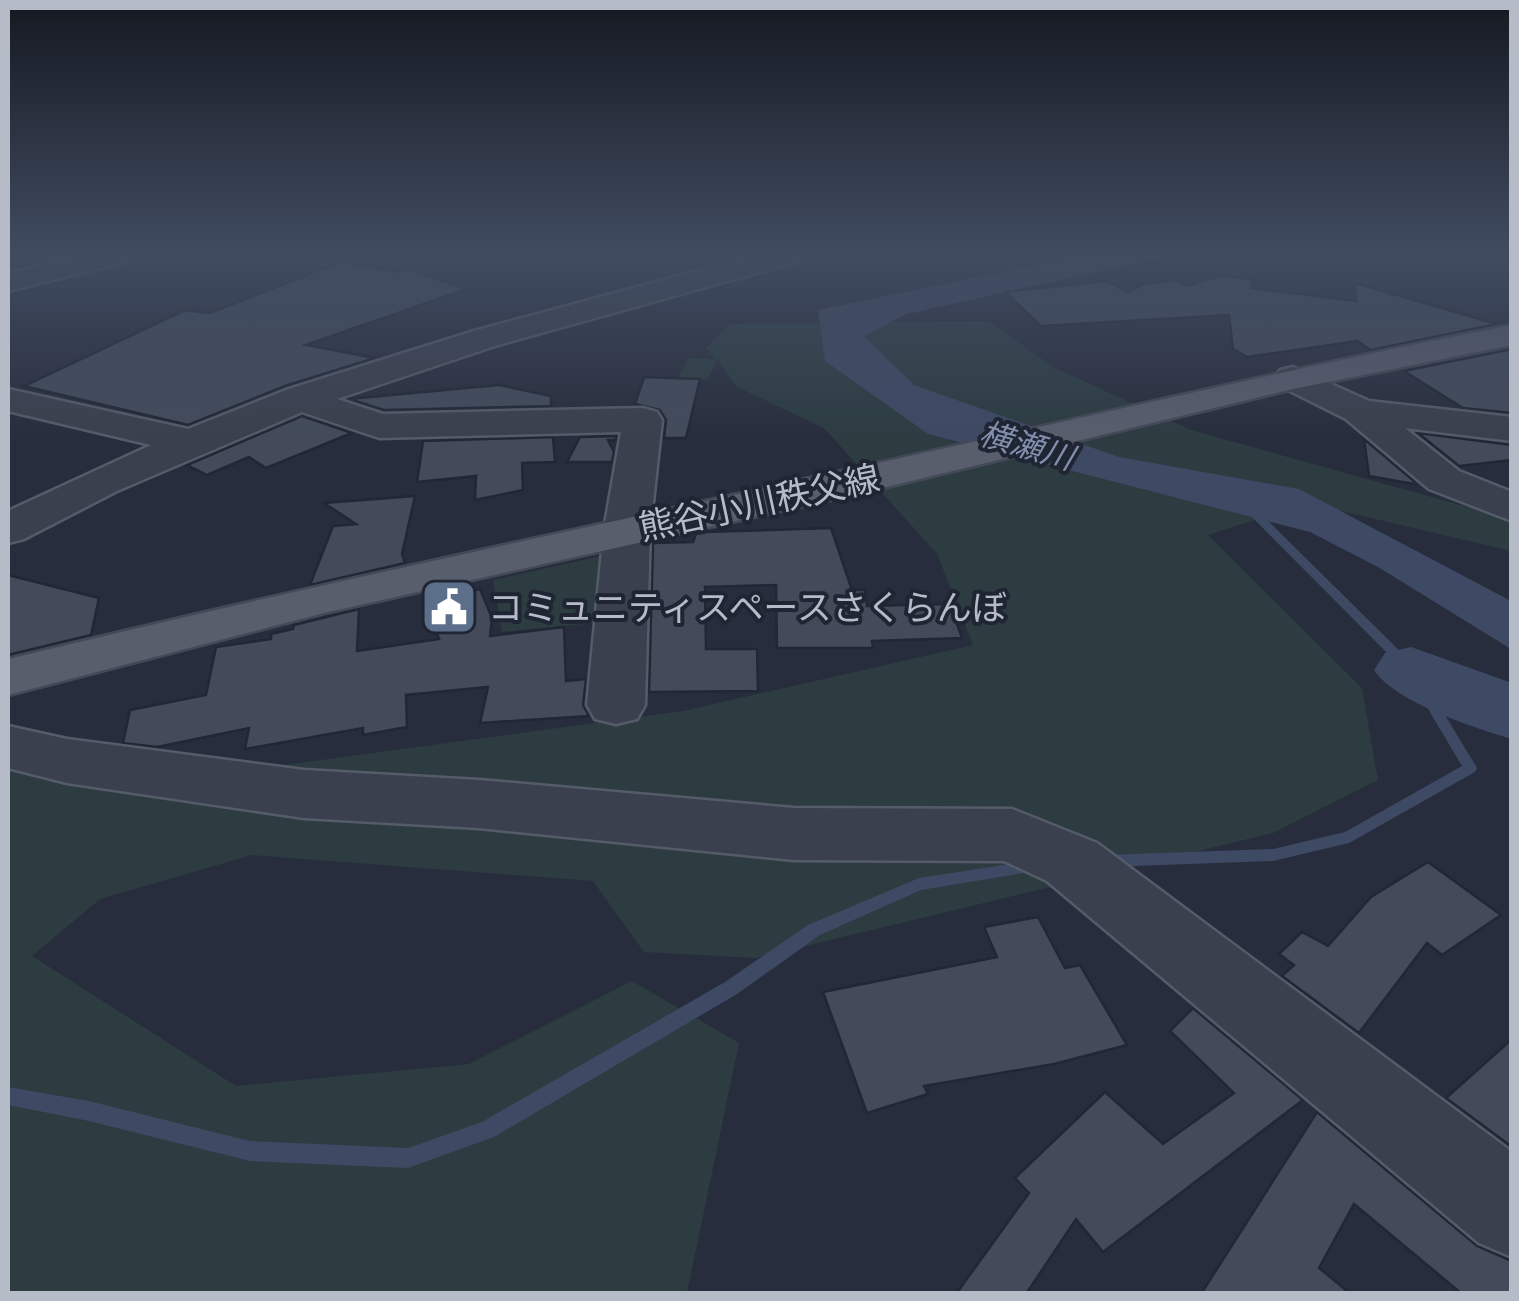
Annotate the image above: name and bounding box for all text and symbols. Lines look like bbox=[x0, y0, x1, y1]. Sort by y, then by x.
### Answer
water label: 横瀬川 bbox=[975, 412, 1082, 479]
street label: 熊谷小川秩父線 bbox=[634, 454, 884, 550]
public building icon: コミュニティスペースさくらんぼ bbox=[419, 577, 479, 637]
place label: コミュニティスペースさくらんぼ bbox=[488, 584, 1007, 630]

